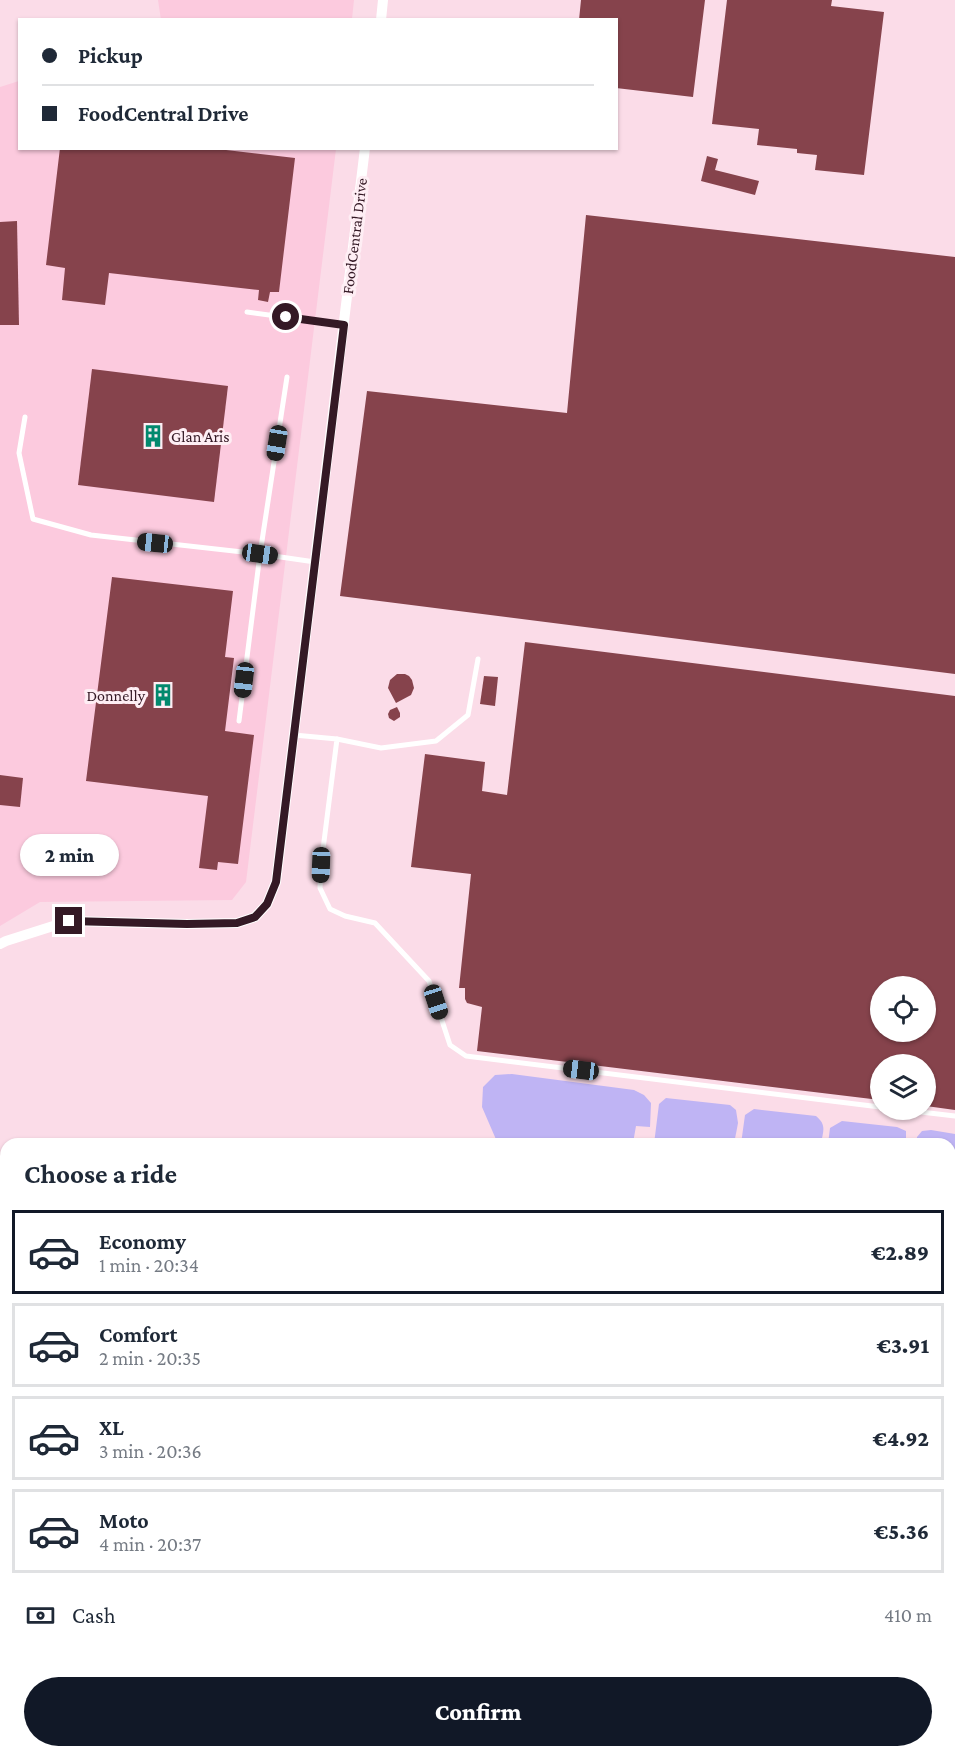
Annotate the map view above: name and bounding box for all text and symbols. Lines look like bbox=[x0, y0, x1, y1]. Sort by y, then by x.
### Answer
text: Pickup bbox=[78, 43, 143, 68]
text: FoodCentral Drive bbox=[78, 101, 249, 126]
street label: FoodCentral Drive bbox=[339, 177, 370, 295]
route start bbox=[272, 303, 299, 330]
building icon: Glan Aris bbox=[140, 423, 166, 449]
car bbox=[265, 424, 289, 462]
place label: Glan Aris bbox=[171, 428, 230, 445]
car bbox=[136, 532, 174, 554]
car bbox=[241, 543, 279, 565]
car bbox=[233, 661, 255, 699]
building icon: Donnelly bbox=[150, 682, 176, 708]
place label: Donnelly bbox=[86, 687, 146, 705]
callout: 2 min bbox=[20, 834, 118, 876]
text: 2 min bbox=[45, 844, 94, 866]
car bbox=[311, 847, 331, 883]
route end bbox=[55, 907, 82, 934]
map controls bbox=[870, 976, 936, 1120]
button: locate bbox=[870, 976, 936, 1042]
car bbox=[422, 982, 450, 1022]
button: layers bbox=[870, 1054, 936, 1120]
car bbox=[562, 1059, 600, 1081]
text: Choose a ride bbox=[24, 1159, 177, 1189]
icon: car bbox=[27, 1225, 81, 1279]
text: Economy bbox=[99, 1229, 186, 1254]
text: €2.89 bbox=[871, 1240, 929, 1265]
text: 1 min · 20:34 bbox=[99, 1254, 199, 1276]
icon: car bbox=[27, 1318, 81, 1372]
text: Comfort bbox=[99, 1322, 177, 1347]
text: €3.91 bbox=[876, 1333, 929, 1358]
text: 2 min · 20:35 bbox=[99, 1347, 201, 1369]
icon: car bbox=[27, 1411, 81, 1465]
text: XL bbox=[99, 1415, 124, 1440]
text: €4.92 bbox=[873, 1426, 929, 1451]
text: 3 min · 20:36 bbox=[99, 1440, 202, 1462]
icon: car bbox=[27, 1504, 81, 1558]
text: Moto bbox=[99, 1508, 149, 1533]
text: €5.36 bbox=[874, 1519, 929, 1544]
text: 4 min · 20:37 bbox=[99, 1533, 201, 1555]
icon: cash bbox=[24, 1599, 57, 1632]
text: Cash bbox=[72, 1603, 116, 1628]
text: 410 m bbox=[884, 1604, 932, 1626]
button: Confirm bbox=[24, 1677, 932, 1746]

